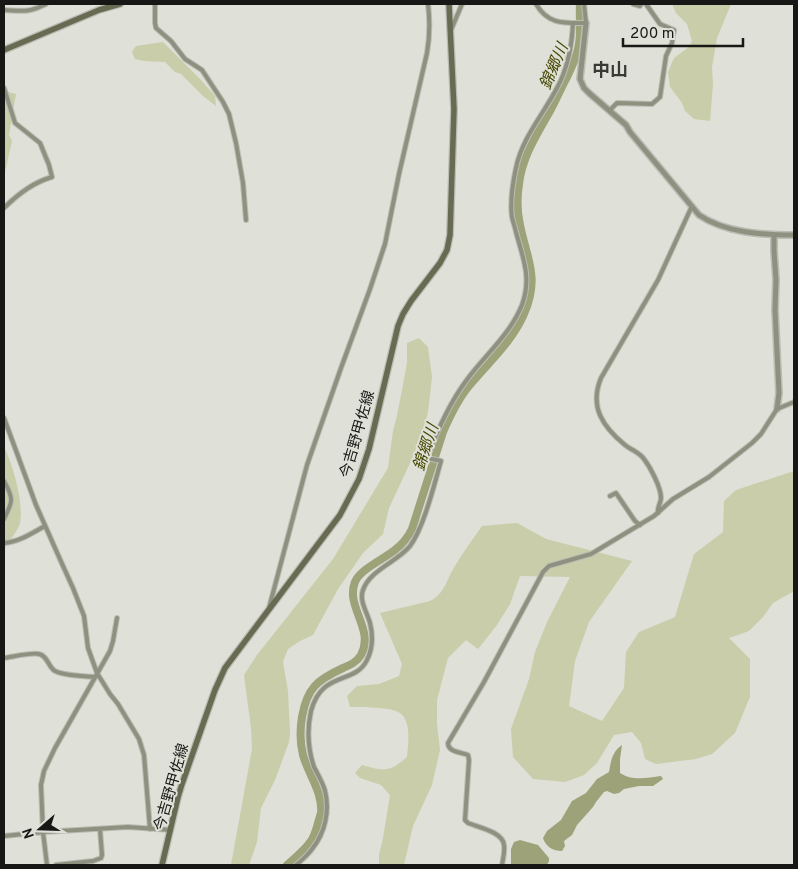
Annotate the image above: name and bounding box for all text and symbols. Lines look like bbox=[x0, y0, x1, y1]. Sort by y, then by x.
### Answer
scale bar bbox=[623, 15, 743, 47]
text: 200 m bbox=[630, 25, 675, 44]
water label: 錦郷川 bbox=[536, 39, 574, 93]
district label: 中山 bbox=[592, 60, 628, 83]
street label: 今吉野甲佐線 bbox=[337, 389, 380, 480]
water label: 錦郷川 bbox=[410, 420, 444, 474]
street label: 今吉野甲佐線 bbox=[151, 742, 194, 833]
north arrow bbox=[15, 804, 65, 854]
text: N bbox=[19, 825, 39, 841]

